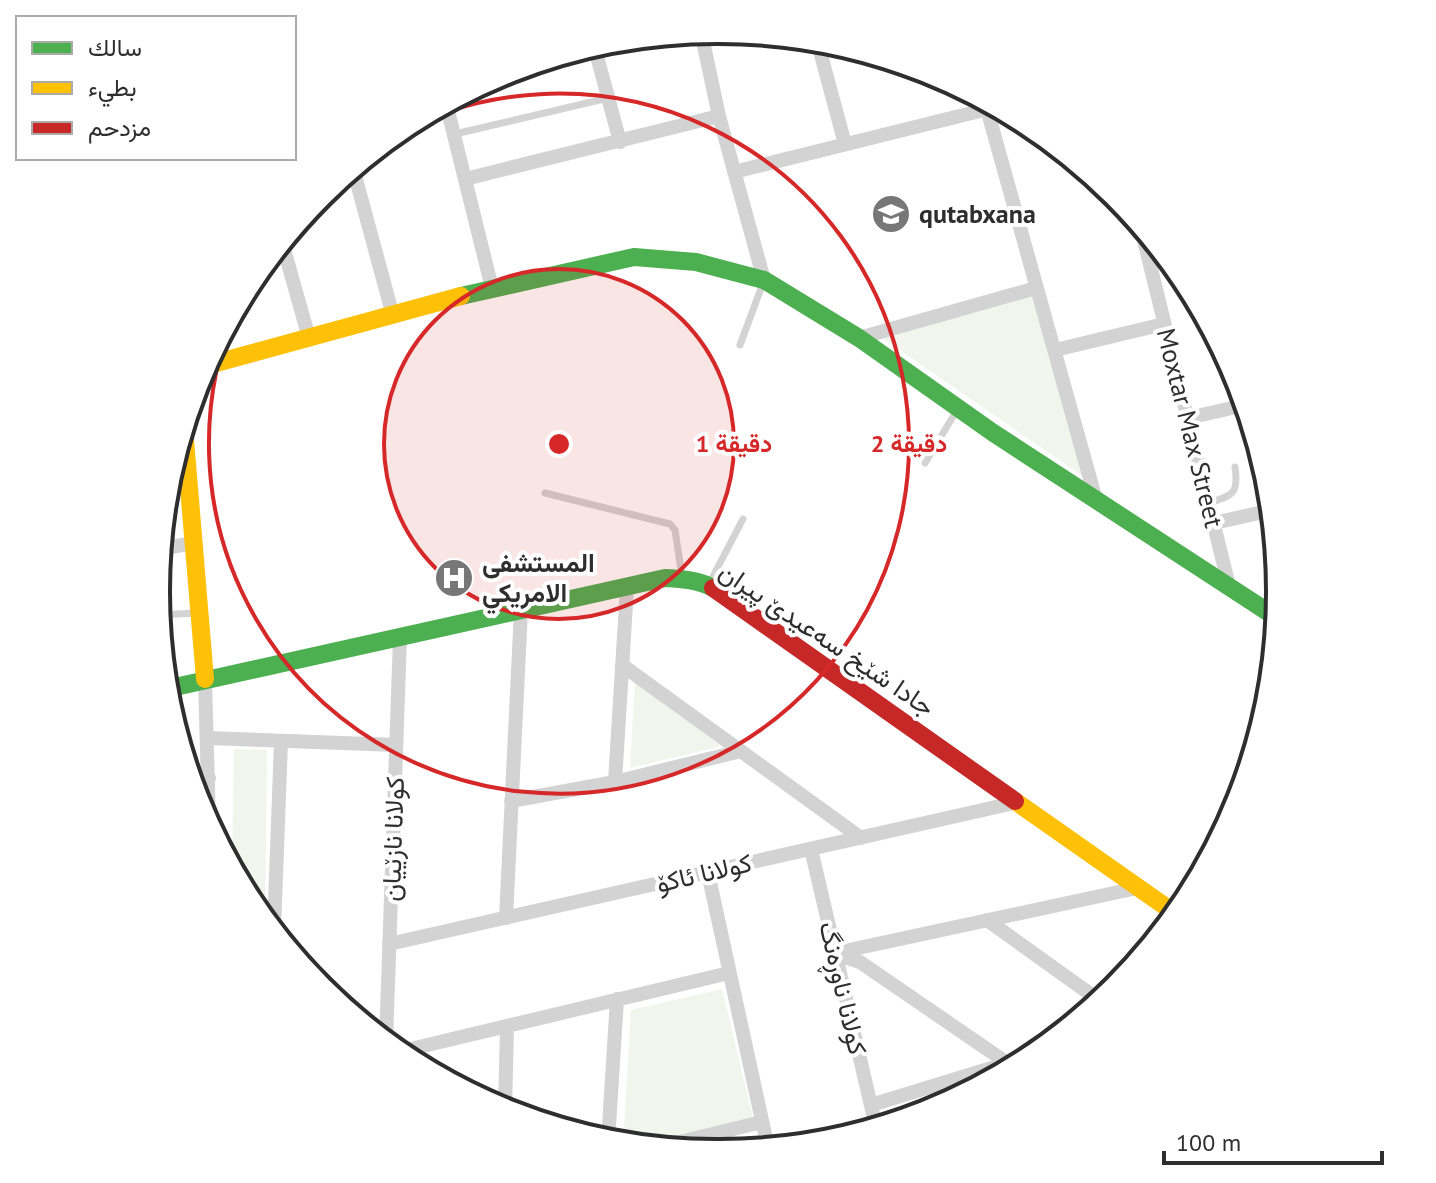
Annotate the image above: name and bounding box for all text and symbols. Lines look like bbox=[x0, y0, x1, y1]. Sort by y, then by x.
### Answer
legend bbox=[16, 16, 296, 160]
text: سالك bbox=[88, 32, 142, 63]
text: بطيء bbox=[88, 72, 137, 107]
text: مزدحم bbox=[88, 112, 151, 144]
school or university icon: qutabxana bbox=[870, 193, 912, 235]
place label: qutabxana bbox=[919, 197, 1036, 230]
street label: Moxtar Max Street bbox=[1150, 325, 1231, 531]
text: 1 دقيقة bbox=[696, 428, 772, 459]
text: 2 دقيقة bbox=[871, 428, 947, 459]
centre of rings bbox=[545, 430, 573, 458]
place label: المستشفى الامريكي bbox=[482, 546, 595, 615]
street label: جادا شێخ سەعیدێ پیران bbox=[712, 554, 941, 725]
hospital icon: المستشفى الامريكي bbox=[433, 557, 475, 599]
street label: کولانا نازێیان bbox=[374, 776, 411, 902]
street label: کولانا ئاکۆ bbox=[653, 846, 755, 899]
street label: کولانا ناوڕەنگ bbox=[807, 918, 875, 1059]
scale bar bbox=[1164, 1115, 1382, 1165]
text: 100 m bbox=[1176, 1127, 1241, 1158]

